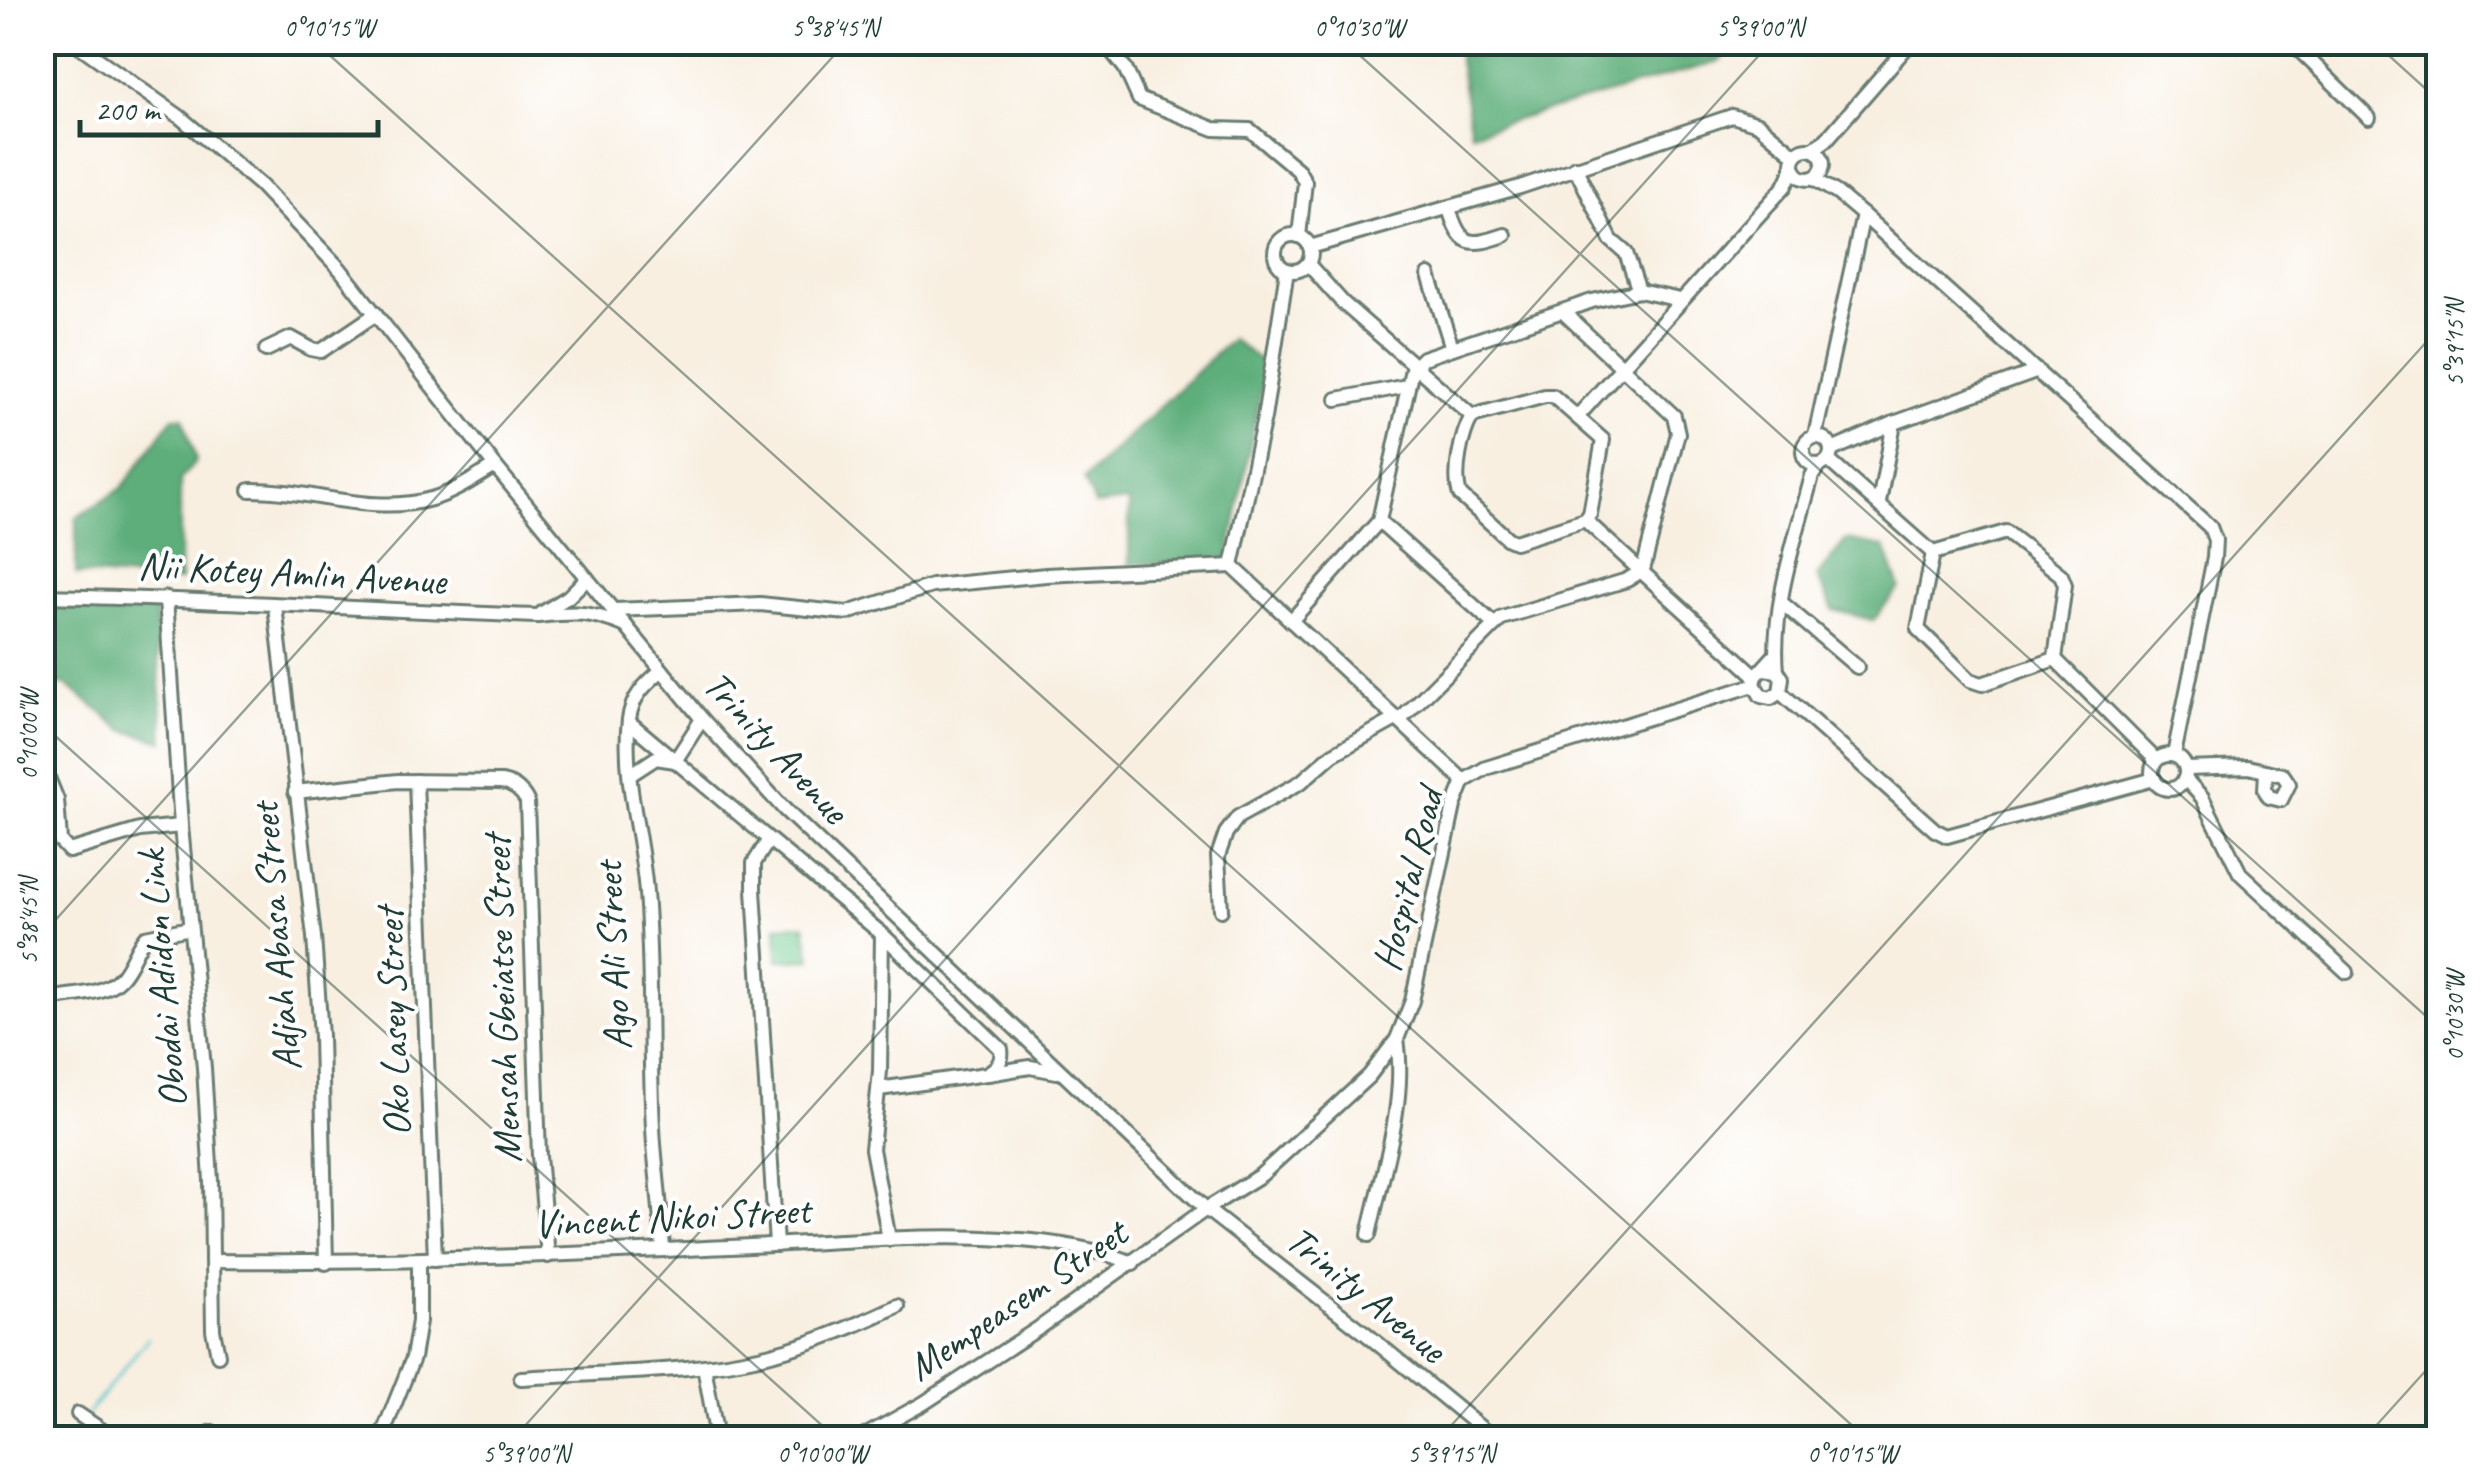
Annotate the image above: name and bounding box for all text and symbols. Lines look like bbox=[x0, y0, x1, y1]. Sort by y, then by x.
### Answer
text: 0°10'15"W bbox=[284, 12, 378, 44]
text: 5°38'45"N bbox=[791, 12, 883, 44]
text: 0°10'30"W bbox=[1314, 12, 1408, 44]
text: 5°39'00"N bbox=[1716, 12, 1808, 44]
scale bar bbox=[80, 75, 378, 137]
text: 200 m bbox=[95, 91, 162, 129]
text: 5°39'15"N bbox=[2439, 295, 2471, 387]
street label: Nii Kotey Amlin Avenue bbox=[137, 540, 450, 606]
street label: Trinity Avenue bbox=[692, 660, 862, 836]
text: 0°10'00"W bbox=[13, 686, 45, 780]
street label: Hospital Road bbox=[1361, 778, 1456, 976]
street label: Adjah Abasa Street bbox=[239, 797, 313, 1073]
street label: Mensah Gbeiatse Street bbox=[471, 829, 533, 1163]
street label: Obodai Adidon Link bbox=[126, 845, 198, 1110]
street label: Ago Ali Street bbox=[583, 857, 643, 1051]
text: 5°38'45"N bbox=[13, 873, 45, 965]
street label: Oko Lasey Street bbox=[364, 901, 422, 1137]
text: 0°10'30"W bbox=[2439, 967, 2471, 1061]
street label: Vincent Nikoi Street bbox=[533, 1185, 815, 1249]
street label: Mempeasem Street bbox=[898, 1206, 1139, 1392]
street label: Trinity Avenue bbox=[1276, 1214, 1458, 1376]
text: 5°39'00"N bbox=[482, 1438, 574, 1470]
text: 0°10'00"W bbox=[777, 1438, 871, 1470]
text: 5°39'15"N bbox=[1407, 1438, 1499, 1470]
text: 0°10'15"W bbox=[1807, 1438, 1901, 1470]

